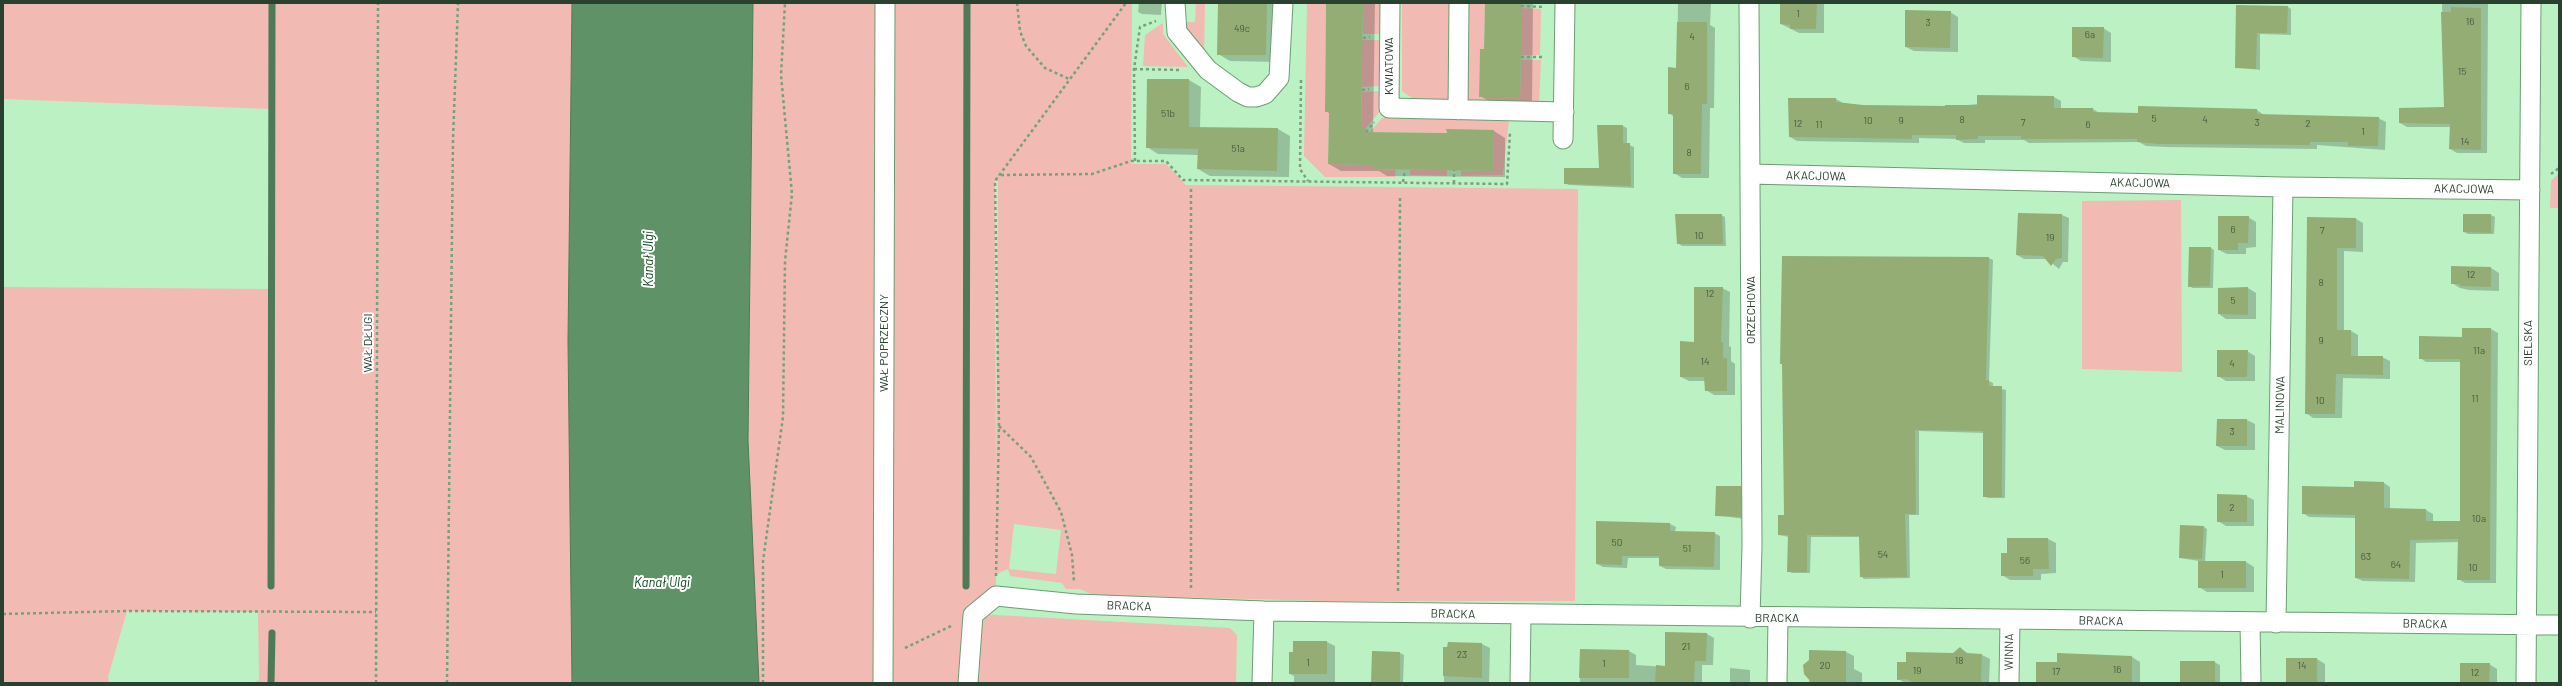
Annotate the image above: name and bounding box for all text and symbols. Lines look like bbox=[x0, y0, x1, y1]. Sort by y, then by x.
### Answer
house number: 1 bbox=[1796, 8, 1800, 20]
house number: 16 bbox=[2466, 16, 2474, 28]
house number: 3 bbox=[1925, 17, 1931, 29]
house number: 49c bbox=[1234, 23, 1250, 35]
house number: 6a bbox=[2085, 29, 2095, 41]
house number: 4 bbox=[1689, 31, 1695, 43]
street label: KWIATOWA bbox=[1382, 37, 1396, 95]
house number: 15 bbox=[2458, 66, 2466, 78]
house number: 6 bbox=[1684, 81, 1690, 93]
house number: 51b bbox=[1161, 108, 1175, 120]
house number: 5 bbox=[2151, 113, 2157, 125]
house number: 8 bbox=[1959, 114, 1965, 126]
house number: 4 bbox=[2202, 114, 2208, 126]
house number: 10 bbox=[1863, 115, 1873, 127]
house number: 9 bbox=[1898, 115, 1904, 127]
house number: 7 bbox=[2021, 117, 2025, 129]
house number: 3 bbox=[2254, 117, 2260, 129]
house number: 12 bbox=[1794, 118, 1802, 130]
house number: 2 bbox=[2305, 118, 2311, 130]
house number: 11 bbox=[1815, 119, 1823, 131]
house number: 6 bbox=[2085, 119, 2091, 131]
house number: 1 bbox=[2361, 126, 2365, 138]
house number: 14 bbox=[2460, 136, 2470, 148]
house number: 51a bbox=[1231, 143, 1245, 155]
house number: 8 bbox=[1686, 147, 1692, 159]
street label: AKACJOWA bbox=[1786, 168, 1846, 184]
street label: AKACJOWA bbox=[2110, 175, 2170, 191]
street label: AKACJOWA bbox=[2434, 181, 2494, 197]
house number: 6 bbox=[2230, 224, 2236, 236]
house number: 7 bbox=[2320, 225, 2324, 237]
house number: 10 bbox=[1694, 230, 1704, 242]
water label: Kanał Ulgi bbox=[641, 231, 657, 287]
house number: 19 bbox=[2046, 232, 2054, 244]
house number: 12 bbox=[2467, 269, 2475, 281]
street label: ORZECHOWA bbox=[1744, 276, 1758, 344]
house number: 8 bbox=[2318, 277, 2324, 289]
house number: 12 bbox=[1706, 288, 1714, 300]
street label: WAŁ POPRZECZNY bbox=[877, 294, 891, 392]
house number: 5 bbox=[2230, 295, 2236, 307]
street label: WAŁ DŁUGI bbox=[361, 314, 375, 372]
street label: SIELSKA bbox=[2521, 320, 2535, 366]
house number: 9 bbox=[2318, 335, 2324, 347]
house number: 11a bbox=[2473, 345, 2485, 357]
house number: 14 bbox=[1700, 356, 1710, 368]
house number: 4 bbox=[2229, 358, 2235, 370]
street label: MALINOWA bbox=[2272, 376, 2288, 434]
house number: 11 bbox=[2471, 393, 2479, 405]
house number: 10 bbox=[2315, 395, 2325, 407]
house number: 3 bbox=[2229, 426, 2235, 438]
house number: 2 bbox=[2229, 502, 2235, 514]
house number: 10a bbox=[2472, 513, 2486, 525]
house number: 50 bbox=[1612, 537, 1622, 549]
house number: 51 bbox=[1683, 543, 1691, 555]
house number: 54 bbox=[1878, 549, 1888, 561]
house number: 63 bbox=[2361, 551, 2371, 563]
house number: 56 bbox=[2020, 555, 2030, 567]
house number: 64 bbox=[2391, 559, 2401, 571]
house number: 10 bbox=[2468, 562, 2478, 574]
house number: 1 bbox=[2220, 569, 2224, 581]
water label: Kanał Ulgi bbox=[634, 575, 690, 591]
street label: BRACKA bbox=[1106, 598, 1152, 614]
street label: BRACKA bbox=[1431, 606, 1475, 622]
street label: BRACKA bbox=[1755, 611, 1799, 625]
street label: BRACKA bbox=[2079, 613, 2123, 629]
street label: BRACKA bbox=[2403, 616, 2447, 632]
street label: WINNA bbox=[2001, 633, 2017, 671]
house number: 21 bbox=[1682, 641, 1690, 653]
house number: 23 bbox=[1457, 649, 1467, 661]
house number: 18 bbox=[1955, 655, 1963, 667]
house number: 1 bbox=[1306, 657, 1310, 669]
house number: 1 bbox=[1602, 658, 1606, 670]
house number: 20 bbox=[1819, 660, 1831, 672]
house number: 14 bbox=[2297, 660, 2307, 672]
house number: 16 bbox=[2113, 664, 2121, 676]
house number: 19 bbox=[1913, 665, 1921, 677]
house number: 17 bbox=[2052, 666, 2060, 678]
house number: 12 bbox=[2471, 667, 2479, 679]

